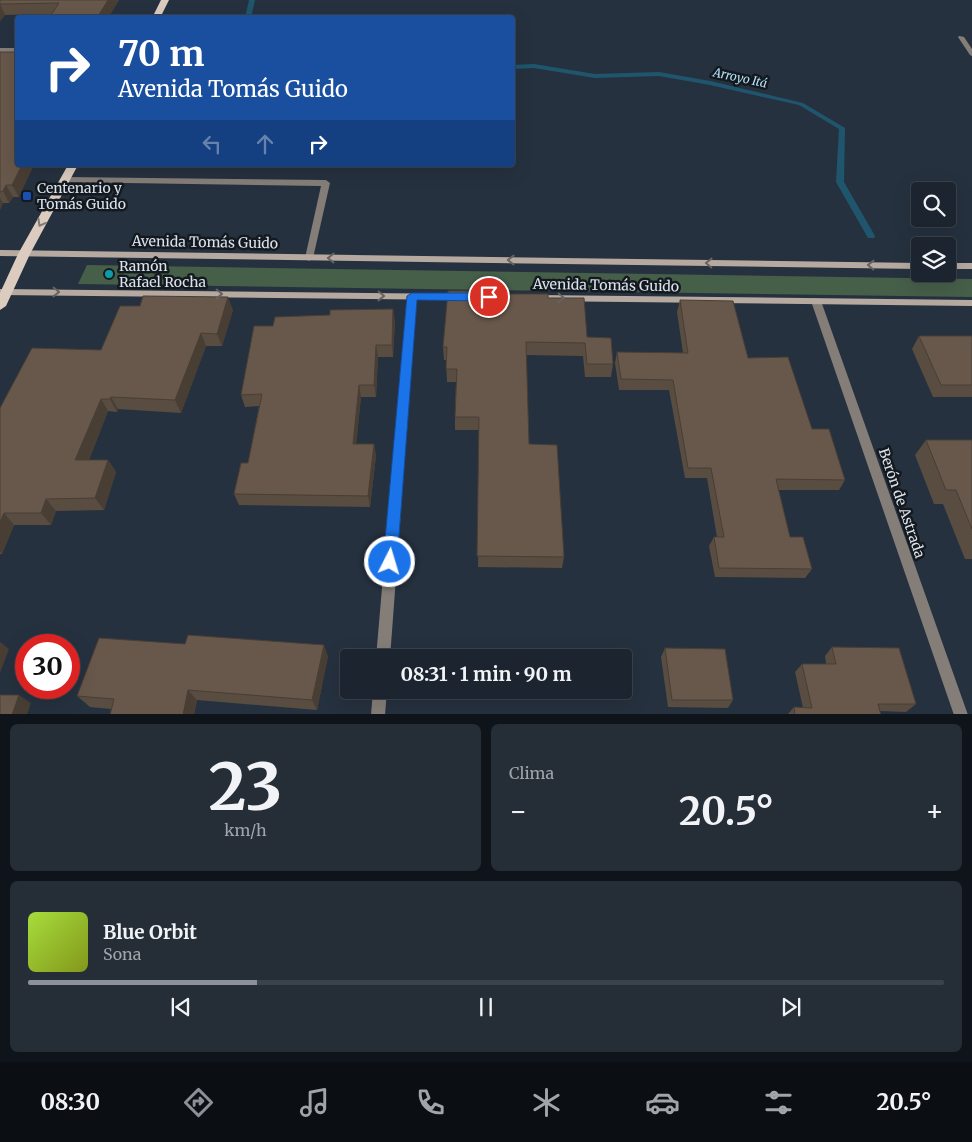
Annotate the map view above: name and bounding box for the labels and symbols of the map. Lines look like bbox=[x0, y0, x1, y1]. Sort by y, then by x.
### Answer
water label: Arroyo Itá bbox=[711, 64, 769, 91]
place label: Centenario y Tomás Guido bbox=[37, 179, 126, 213]
marker: Centenario y Tomás Guido bbox=[21, 190, 33, 202]
one-way arrow bbox=[37, 218, 47, 227]
street label: Avenida Tomás Guido bbox=[131, 232, 278, 252]
one-way arrow bbox=[327, 253, 335, 263]
one-way arrow bbox=[507, 255, 515, 265]
place label: Ramón Rafael Rocha bbox=[119, 257, 206, 291]
one-way arrow bbox=[705, 258, 712, 268]
one-way arrow bbox=[867, 260, 875, 270]
marker: Ramón Rafael Rocha bbox=[103, 268, 115, 280]
street label: Avenida Tomás Guido bbox=[532, 275, 679, 295]
pin bbox=[468, 276, 510, 318]
one-way arrow bbox=[52, 287, 60, 298]
one-way arrow bbox=[215, 289, 223, 299]
one-way arrow bbox=[378, 291, 385, 301]
one-way arrow bbox=[558, 293, 565, 303]
street label: Berón de Astrada bbox=[875, 446, 929, 561]
position arrow bbox=[363, 535, 415, 587]
speed limit sign: 30 bbox=[15, 634, 80, 699]

